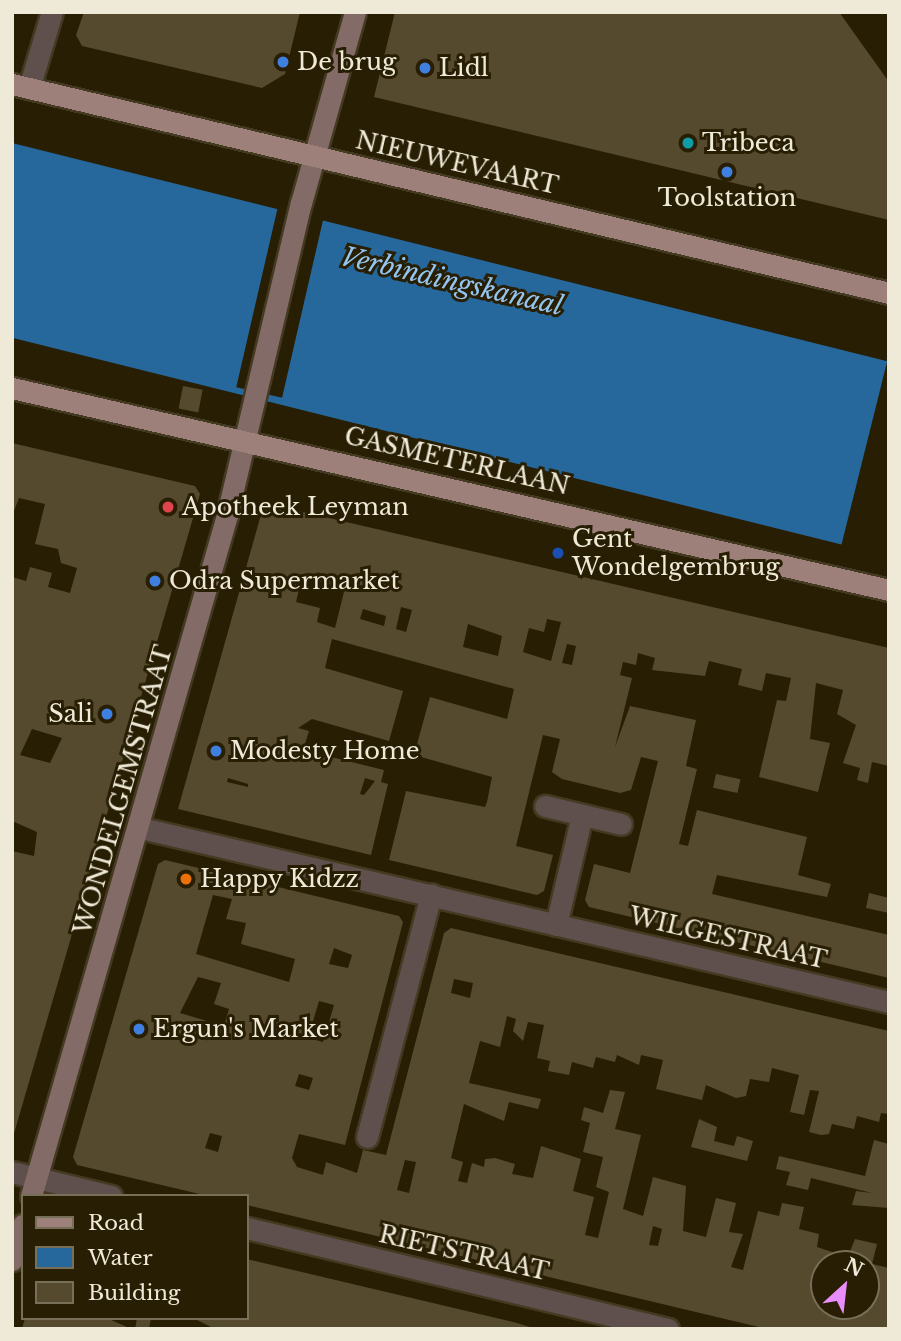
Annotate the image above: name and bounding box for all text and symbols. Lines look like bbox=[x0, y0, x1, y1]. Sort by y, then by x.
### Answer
place label: De brug bbox=[297, 48, 396, 76]
marker: De brug bbox=[275, 54, 291, 70]
place label: Lidl bbox=[439, 54, 489, 82]
marker: Lidl bbox=[417, 60, 433, 76]
street label: NIEUWEVAART bbox=[353, 126, 561, 200]
place label: Tribeca bbox=[702, 129, 795, 157]
marker: Tribeca bbox=[680, 135, 696, 151]
marker: Toolstation bbox=[719, 164, 735, 180]
place label: Toolstation bbox=[658, 184, 796, 212]
water label: Verbindingskanaal bbox=[338, 241, 566, 323]
street label: GASMETERLAAN bbox=[342, 421, 572, 501]
place label: Apotheek Leyman bbox=[182, 493, 409, 521]
marker: Apotheek Leyman bbox=[160, 499, 176, 515]
place label: Gent Wondelgembrug bbox=[572, 525, 780, 581]
marker: Gent Wondelgembrug bbox=[550, 545, 566, 561]
place label: Odra Supermarket bbox=[169, 567, 400, 595]
marker: Odra Supermarket bbox=[147, 573, 163, 589]
street label: WONDELGEMSTRAAT bbox=[68, 642, 178, 938]
place label: Sali bbox=[48, 700, 93, 728]
marker: Sali bbox=[99, 706, 115, 722]
place label: Modesty Home bbox=[230, 737, 420, 765]
marker: Modesty Home bbox=[208, 743, 224, 759]
place label: Happy Kidzz bbox=[200, 865, 360, 893]
marker: Happy Kidzz bbox=[178, 871, 194, 887]
street label: WILGESTRAAT bbox=[626, 901, 830, 975]
place label: Ergun's Market bbox=[153, 1015, 339, 1043]
marker: Ergun's Market bbox=[131, 1021, 147, 1037]
legend bbox=[21, 1194, 248, 1320]
text: Road bbox=[88, 1210, 144, 1236]
street label: RIETSTRAAT bbox=[376, 1219, 552, 1287]
text: Water bbox=[88, 1245, 152, 1271]
north arrow bbox=[810, 1250, 880, 1320]
text: N bbox=[841, 1253, 867, 1282]
text: Building bbox=[88, 1280, 180, 1306]

